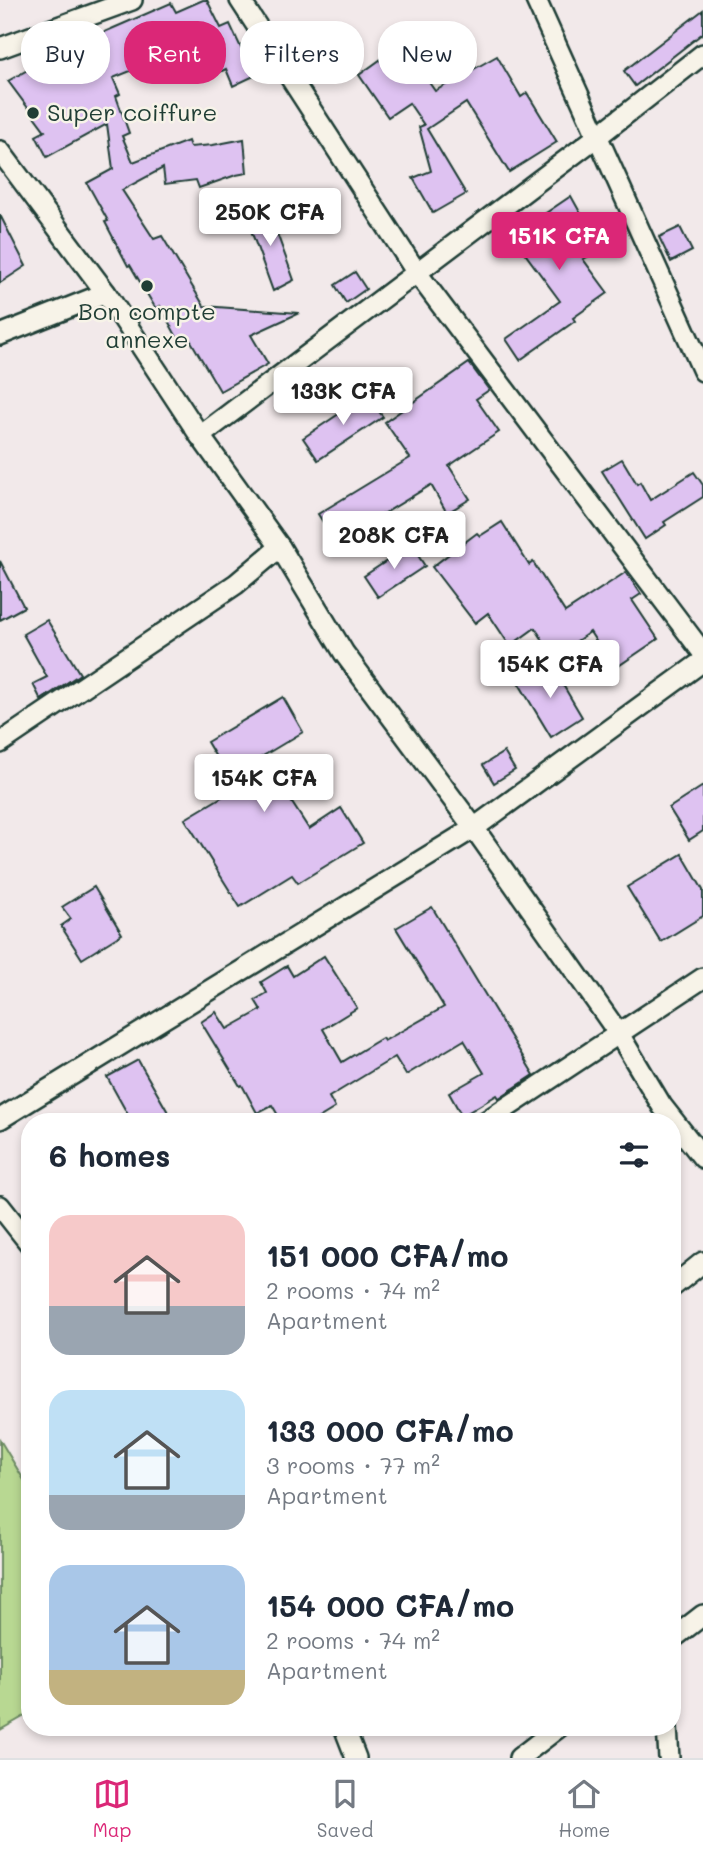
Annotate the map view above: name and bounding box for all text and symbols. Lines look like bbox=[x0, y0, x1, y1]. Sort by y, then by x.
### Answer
chip: Buy bbox=[21, 21, 110, 84]
chip: Rent bbox=[124, 21, 226, 84]
chip: Filters bbox=[240, 21, 364, 84]
chip: New bbox=[378, 21, 477, 84]
place label: Super coiffure bbox=[47, 96, 217, 127]
marker: Super coiffure bbox=[25, 105, 41, 121]
pin: 250K CFA bbox=[198, 188, 342, 248]
text: 250K CFA bbox=[215, 196, 325, 226]
pin: 151K CFA bbox=[487, 212, 631, 272]
text: 151K CFA bbox=[508, 220, 610, 250]
marker: Bon compte annexe bbox=[139, 278, 155, 294]
place label: Bon compte annexe bbox=[78, 295, 216, 354]
pin: 133K CFA bbox=[271, 368, 415, 427]
text: 133K CFA bbox=[290, 375, 396, 405]
pin: 208K CFA bbox=[322, 512, 466, 571]
text: 208K CFA bbox=[339, 519, 449, 549]
pin: 154K CFA bbox=[478, 640, 622, 700]
text: 154K CFA bbox=[496, 648, 604, 678]
pin: 154K CFA bbox=[192, 754, 336, 814]
text: 154K CFA bbox=[210, 762, 318, 792]
text: 6 homes bbox=[49, 1135, 170, 1175]
icon: filters bbox=[615, 1136, 653, 1174]
text: 151 000 CFA/mo bbox=[266, 1235, 509, 1275]
icon: home bbox=[105, 1243, 189, 1327]
text: 2 rooms · 74 m² bbox=[266, 1275, 440, 1305]
text: Apartment bbox=[266, 1305, 388, 1335]
text: 133 000 CFA/mo bbox=[266, 1410, 514, 1450]
icon: home bbox=[105, 1418, 189, 1502]
text: 3 rooms · 77 m² bbox=[266, 1450, 440, 1480]
text: Apartment bbox=[266, 1480, 388, 1510]
text: 154 000 CFA/mo bbox=[266, 1585, 514, 1625]
icon: home bbox=[105, 1593, 189, 1677]
text: 2 rooms · 74 m² bbox=[266, 1625, 440, 1655]
text: Apartment bbox=[266, 1655, 388, 1685]
tab: Map bbox=[93, 1775, 131, 1842]
tab: Saved bbox=[317, 1775, 373, 1842]
tab: Home bbox=[559, 1775, 610, 1842]

